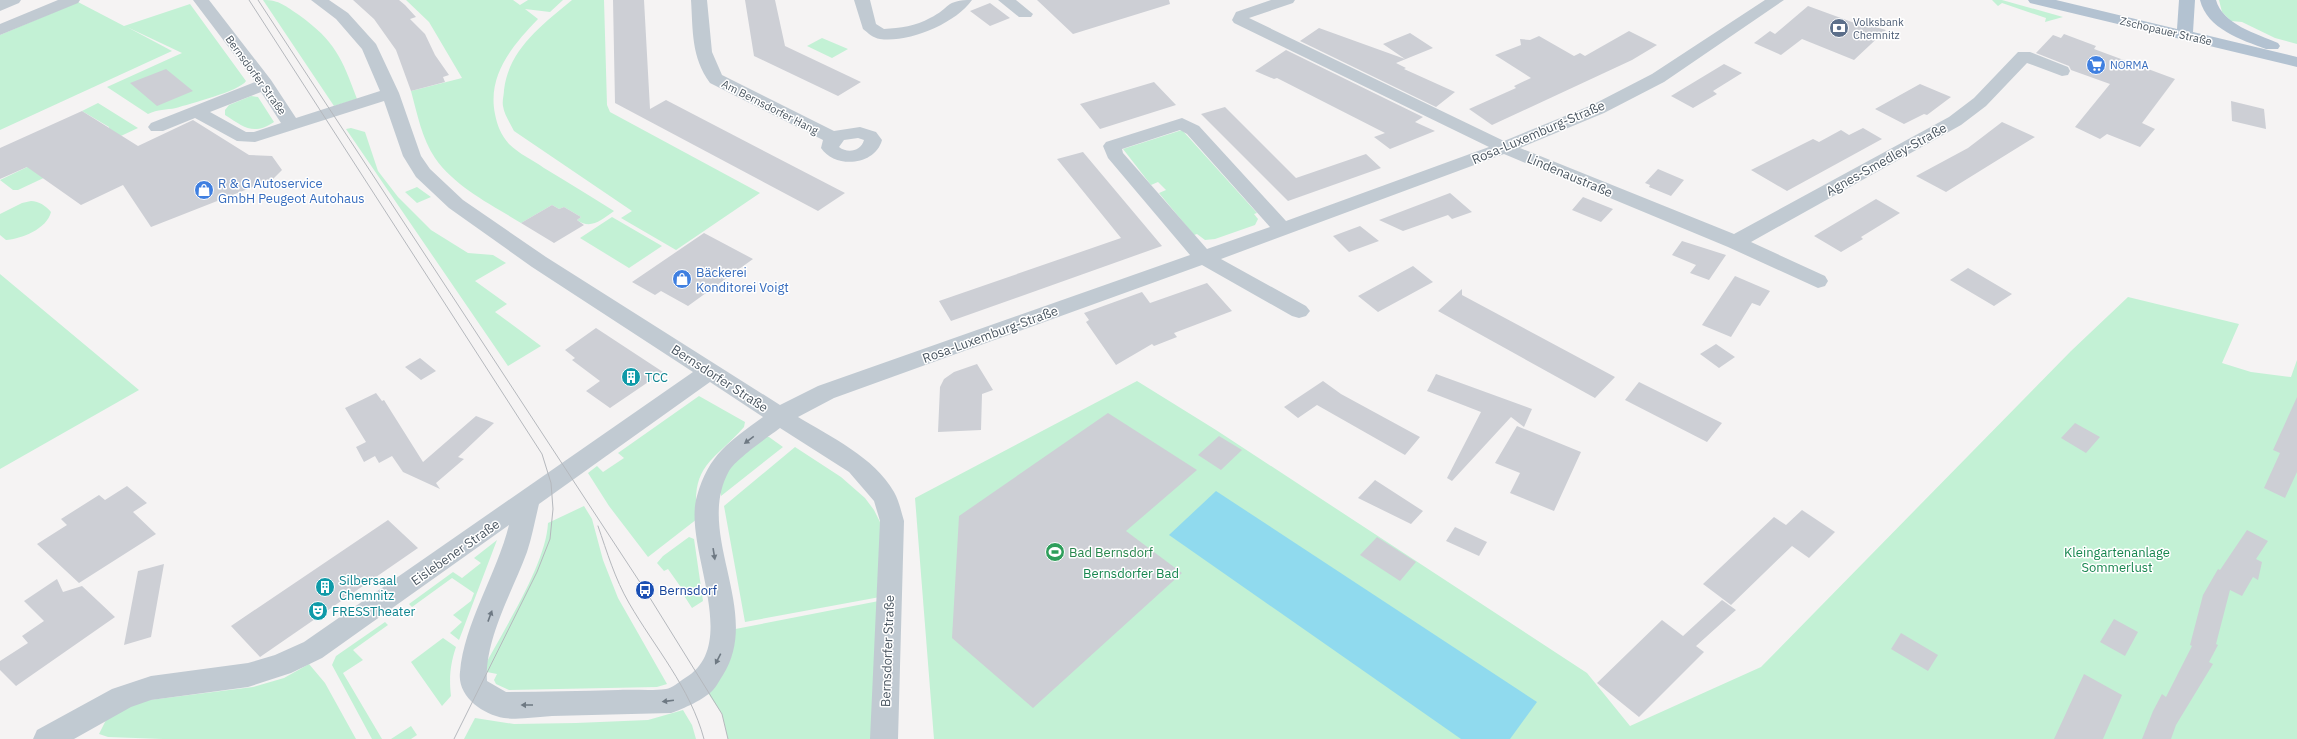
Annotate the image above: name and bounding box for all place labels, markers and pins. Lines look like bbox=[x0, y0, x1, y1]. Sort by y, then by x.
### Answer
place label: Volksbank Chemnitz bbox=[1853, 15, 1904, 42]
bank icon: Volksbank Chemnitz bbox=[1828, 17, 1850, 39]
supermarket icon: NORMA bbox=[2085, 54, 2107, 76]
place label: NORMA bbox=[2110, 58, 2149, 72]
place label: R & G Autoservice GmbH Peugeot Autohaus bbox=[218, 175, 365, 207]
shop icon: R & G Autoservice GmbH Peugeot Autohaus bbox=[193, 179, 215, 201]
place label: Bäckerei Konditorei Voigt bbox=[696, 264, 789, 296]
shop icon: Bäckerei Konditorei Voigt bbox=[671, 268, 693, 290]
building icon: TCC bbox=[620, 366, 642, 388]
place label: TCC bbox=[645, 369, 668, 386]
sports icon: Bad Bernsdorf bbox=[1044, 541, 1066, 563]
place label: Bad Bernsdorf bbox=[1069, 544, 1153, 561]
place label: Silbersaal Chemnitz bbox=[339, 572, 397, 604]
building icon: Silbersaal Chemnitz bbox=[314, 576, 336, 598]
bus stop icon: Bernsdorf bbox=[634, 579, 656, 601]
place label: Bernsdorf bbox=[659, 582, 717, 599]
theatre icon: FRESSTheater bbox=[307, 600, 329, 622]
place label: FRESSTheater bbox=[332, 603, 416, 620]

